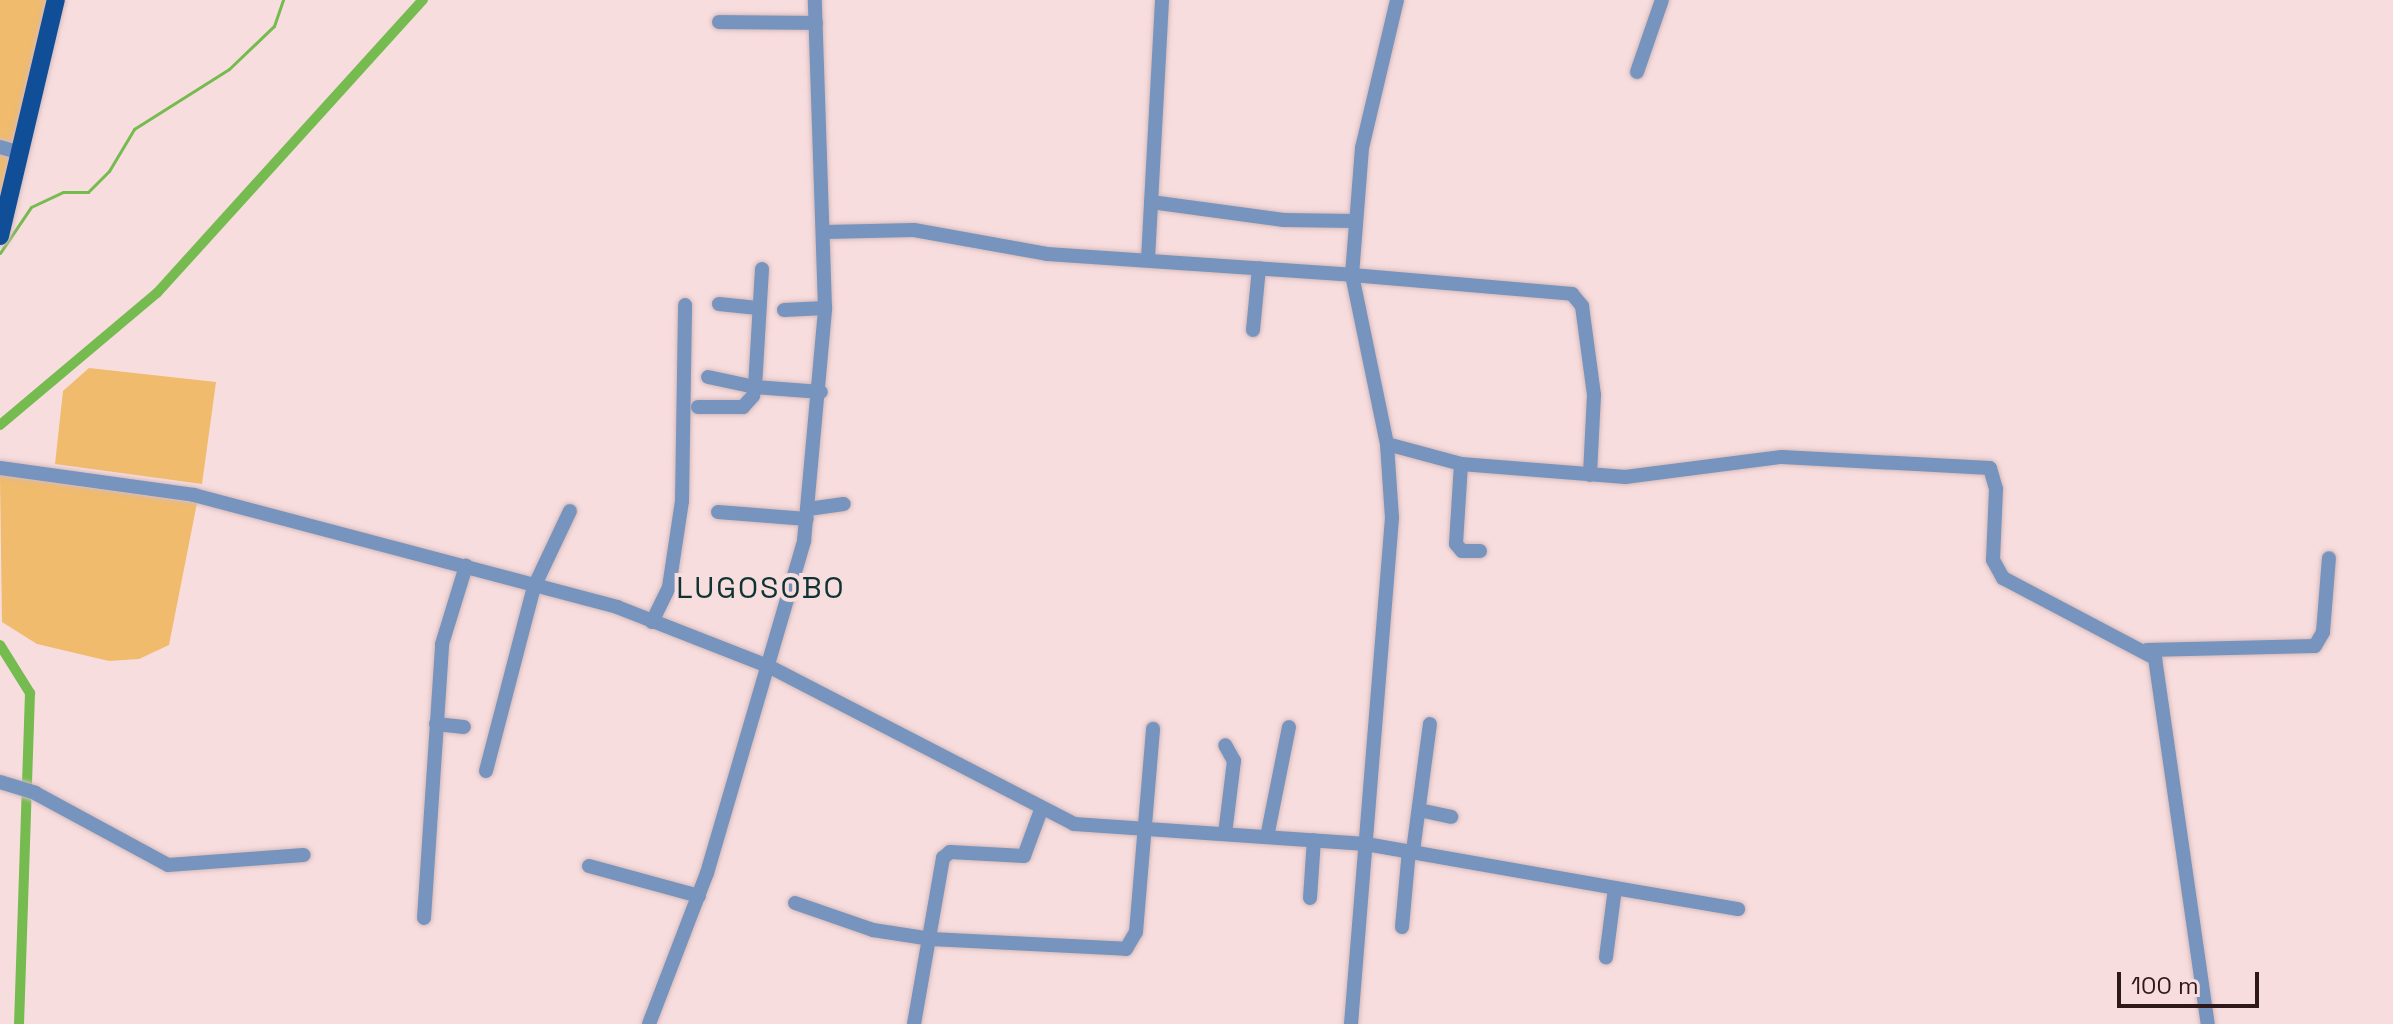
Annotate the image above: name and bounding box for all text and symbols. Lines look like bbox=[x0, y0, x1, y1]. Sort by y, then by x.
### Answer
district label: LUGOSOBO bbox=[676, 570, 846, 606]
scale bar bbox=[2121, 956, 2263, 1006]
text: 100 m bbox=[2131, 970, 2199, 1001]

